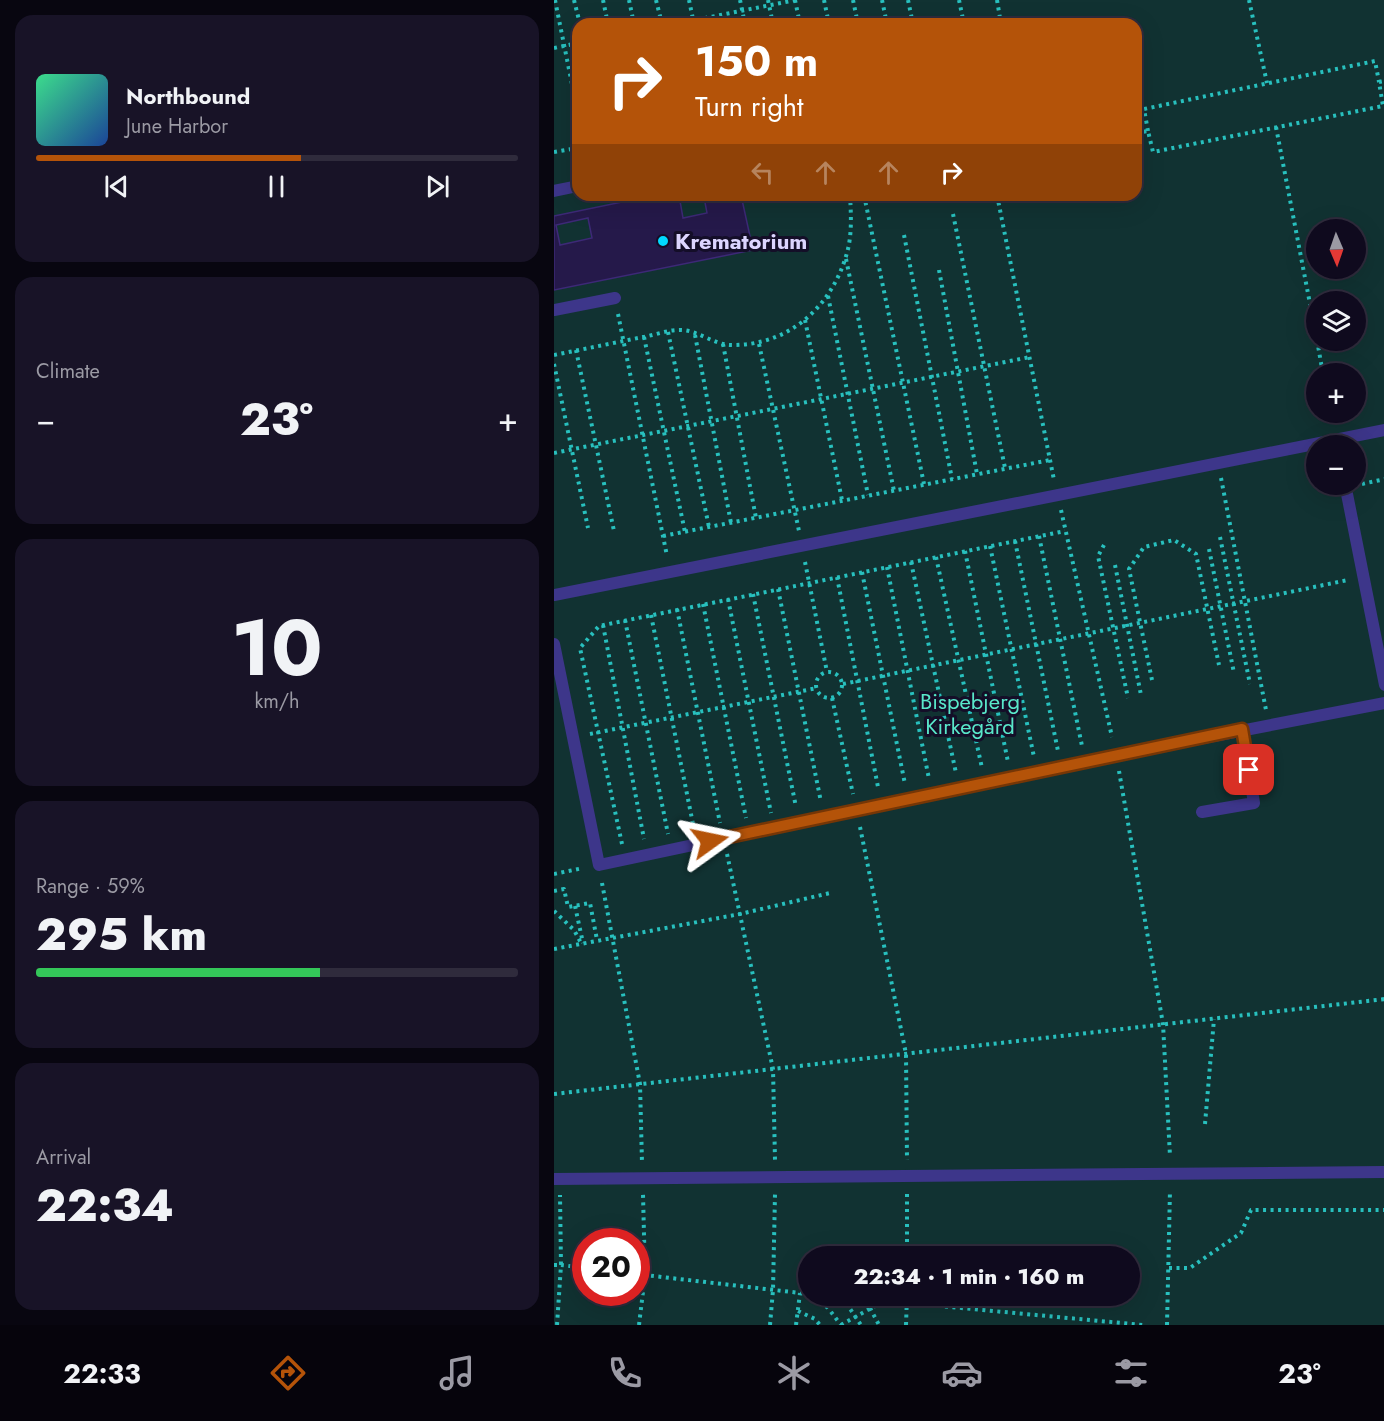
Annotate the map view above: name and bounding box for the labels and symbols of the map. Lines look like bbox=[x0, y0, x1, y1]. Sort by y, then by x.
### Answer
north arrow bbox=[1306, 219, 1366, 279]
place label: Krematorium bbox=[675, 225, 807, 257]
marker: Krematorium bbox=[656, 234, 670, 248]
park label: Bispebjerg Kirkegård bbox=[920, 685, 1020, 742]
pin bbox=[1223, 744, 1274, 795]
position arrow bbox=[678, 809, 742, 873]
speed limit sign: 20 bbox=[572, 1228, 650, 1306]

